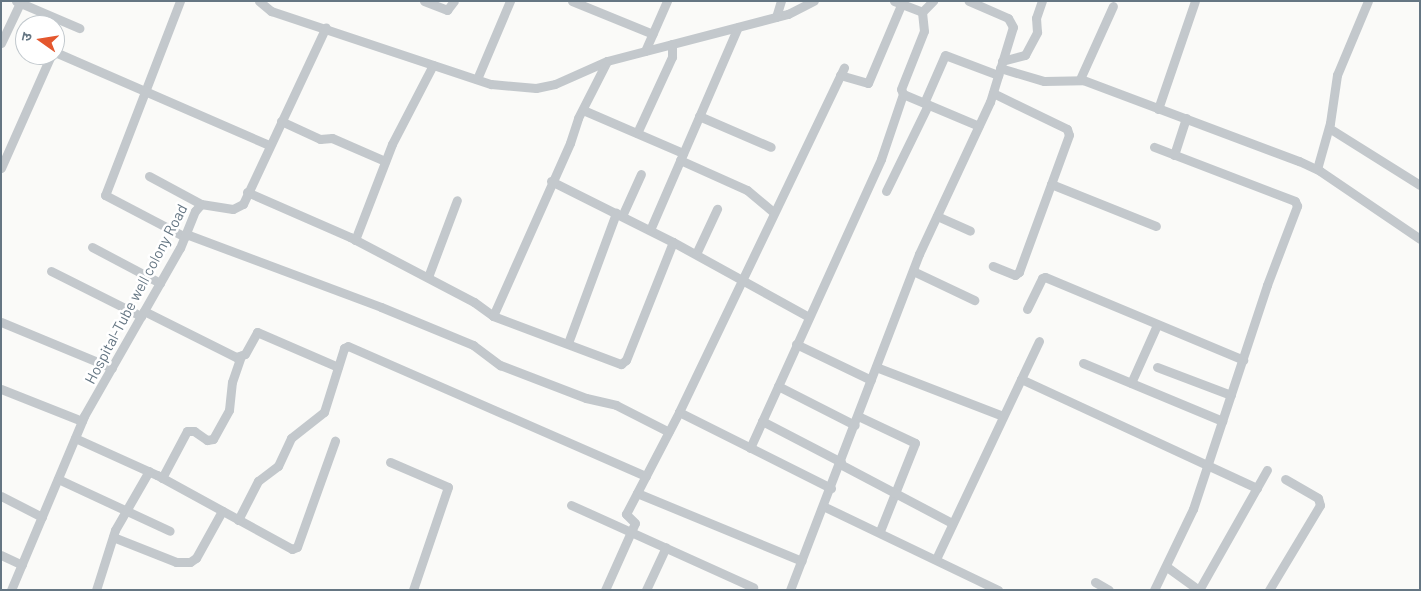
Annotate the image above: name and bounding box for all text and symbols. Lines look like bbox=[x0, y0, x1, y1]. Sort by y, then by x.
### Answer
north arrow bbox=[15, 15, 65, 65]
text: उ bbox=[17, 31, 35, 43]
street label: Hospital-Tube well colony Road bbox=[81, 201, 191, 387]

